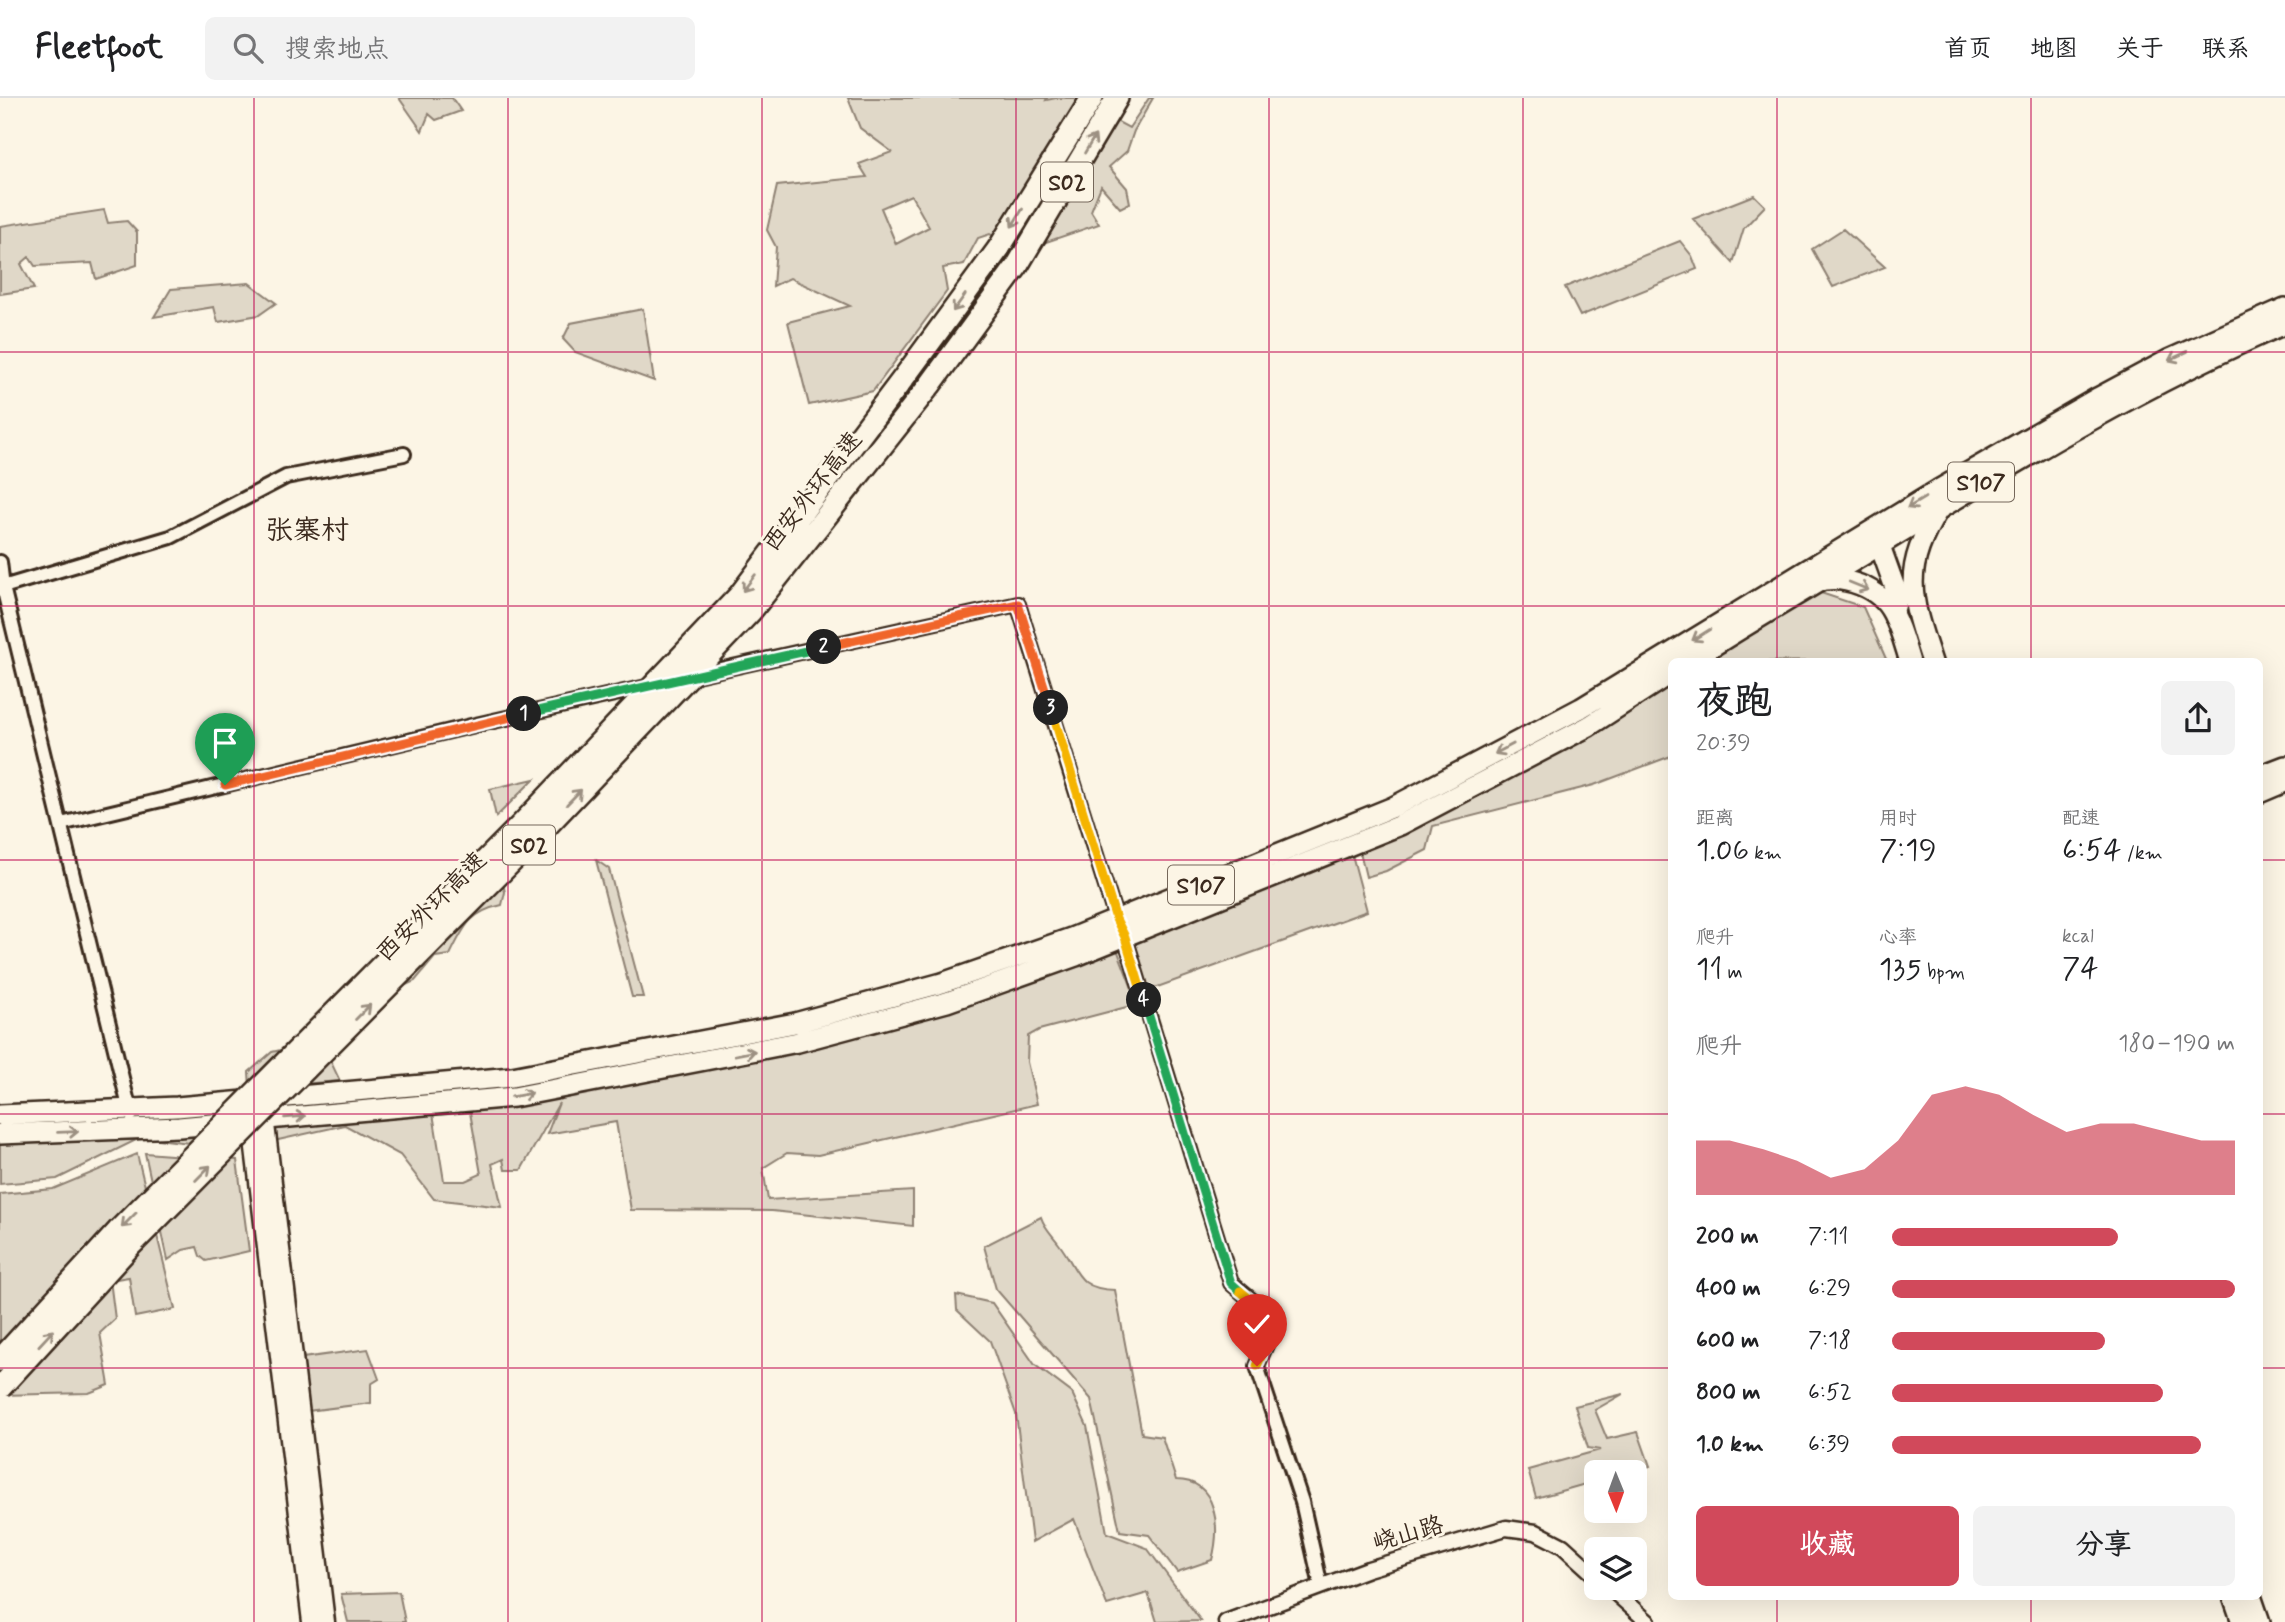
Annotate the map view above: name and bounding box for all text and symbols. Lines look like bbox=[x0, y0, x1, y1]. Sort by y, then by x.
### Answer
search box bbox=[205, 17, 695, 80]
text: Fleetfoot bbox=[35, 26, 163, 70]
icon: search bbox=[229, 29, 267, 67]
text: 搜索地点 bbox=[285, 33, 389, 67]
text: 首页 bbox=[1944, 34, 1992, 65]
text: 地图 bbox=[2030, 34, 2078, 65]
text: 关于 bbox=[2116, 34, 2164, 65]
text: 联系 bbox=[2202, 34, 2250, 65]
one-way arrow bbox=[1083, 134, 1097, 154]
road number: S02 bbox=[1041, 162, 1093, 202]
one-way arrow bbox=[1010, 208, 1024, 228]
one-way arrow bbox=[951, 293, 966, 312]
one-way arrow bbox=[2168, 350, 2189, 363]
street label: 西安外环高速 bbox=[757, 426, 870, 558]
road number: S107 bbox=[1948, 462, 2014, 502]
one-way arrow bbox=[1906, 497, 1926, 511]
district label: 张寨村 bbox=[265, 513, 349, 550]
one-way arrow bbox=[741, 573, 756, 592]
one-way arrow bbox=[1848, 580, 1869, 593]
one-way arrow bbox=[1691, 628, 1711, 642]
pin: 2 bbox=[806, 630, 842, 664]
text: 2 bbox=[819, 634, 828, 659]
text: 夜跑 bbox=[1696, 678, 1772, 727]
button: share bbox=[2161, 681, 2235, 755]
pin: 3 bbox=[1034, 690, 1068, 726]
text: 3 bbox=[1046, 695, 1055, 720]
pin: 1 bbox=[506, 696, 542, 732]
text: 1 bbox=[519, 701, 528, 726]
pin bbox=[195, 713, 255, 785]
icon: arrive bbox=[206, 724, 244, 762]
text: 20:39 bbox=[1696, 729, 1751, 759]
one-way arrow bbox=[1494, 742, 1515, 756]
one-way arrow bbox=[566, 789, 583, 806]
text: 距离 bbox=[1696, 806, 1734, 831]
text: 用时 bbox=[1879, 806, 1917, 831]
text: 配速 bbox=[2062, 806, 2100, 831]
road number: S02 bbox=[503, 825, 555, 864]
text: 1.06 bbox=[1696, 831, 1749, 870]
text: 7:19 bbox=[1879, 831, 1937, 870]
text: 6:54 bbox=[2062, 831, 2122, 870]
text: km bbox=[1749, 841, 1782, 866]
text: /km bbox=[2122, 841, 2163, 866]
street label: 西安外环高速 bbox=[370, 845, 494, 969]
road number: S107 bbox=[1168, 866, 1234, 904]
text: kcal bbox=[2062, 924, 2094, 949]
text: 爬升 bbox=[1696, 925, 1734, 950]
text: 心率 bbox=[1879, 925, 1917, 950]
text: 74 bbox=[2062, 949, 2098, 988]
text: 11 bbox=[1696, 950, 1722, 989]
text: 135 bbox=[1879, 950, 1922, 989]
text: m bbox=[1722, 960, 1743, 985]
text: bpm bbox=[1922, 960, 1965, 985]
pin: 4 bbox=[1126, 982, 1162, 1018]
text: 4 bbox=[1138, 987, 1149, 1012]
one-way arrow bbox=[354, 1003, 371, 1020]
text: 180–190 m bbox=[2118, 1029, 2235, 1059]
text: 爬升 bbox=[1696, 1032, 1742, 1062]
one-way arrow bbox=[733, 1045, 756, 1059]
one-way arrow bbox=[510, 1088, 532, 1101]
one-way arrow bbox=[283, 1110, 306, 1123]
one-way arrow bbox=[56, 1125, 79, 1138]
one-way arrow bbox=[194, 1165, 211, 1182]
one-way arrow bbox=[121, 1212, 138, 1229]
text: 200 m bbox=[1696, 1222, 1759, 1252]
text: 7:11 bbox=[1808, 1222, 1848, 1252]
text: 400 m bbox=[1696, 1274, 1761, 1304]
text: 6:29 bbox=[1808, 1274, 1851, 1304]
pin bbox=[1227, 1294, 1287, 1366]
icon: check bbox=[1238, 1305, 1276, 1343]
text: 600 m bbox=[1696, 1326, 1759, 1356]
text: 7:18 bbox=[1808, 1326, 1851, 1356]
one-way arrow bbox=[38, 1329, 54, 1347]
text: 800 m bbox=[1696, 1378, 1760, 1408]
text: 6:52 bbox=[1808, 1378, 1852, 1408]
text: 1.0 km bbox=[1696, 1430, 1764, 1460]
text: 6:39 bbox=[1808, 1430, 1850, 1460]
north arrow bbox=[1584, 1460, 1647, 1522]
map controls bbox=[1584, 1460, 1647, 1600]
button: 收藏 bbox=[1696, 1506, 1959, 1586]
button: 分享 bbox=[1973, 1506, 2235, 1586]
street label: 峣山路 bbox=[1370, 1510, 1447, 1559]
button: layers bbox=[1584, 1537, 1647, 1600]

